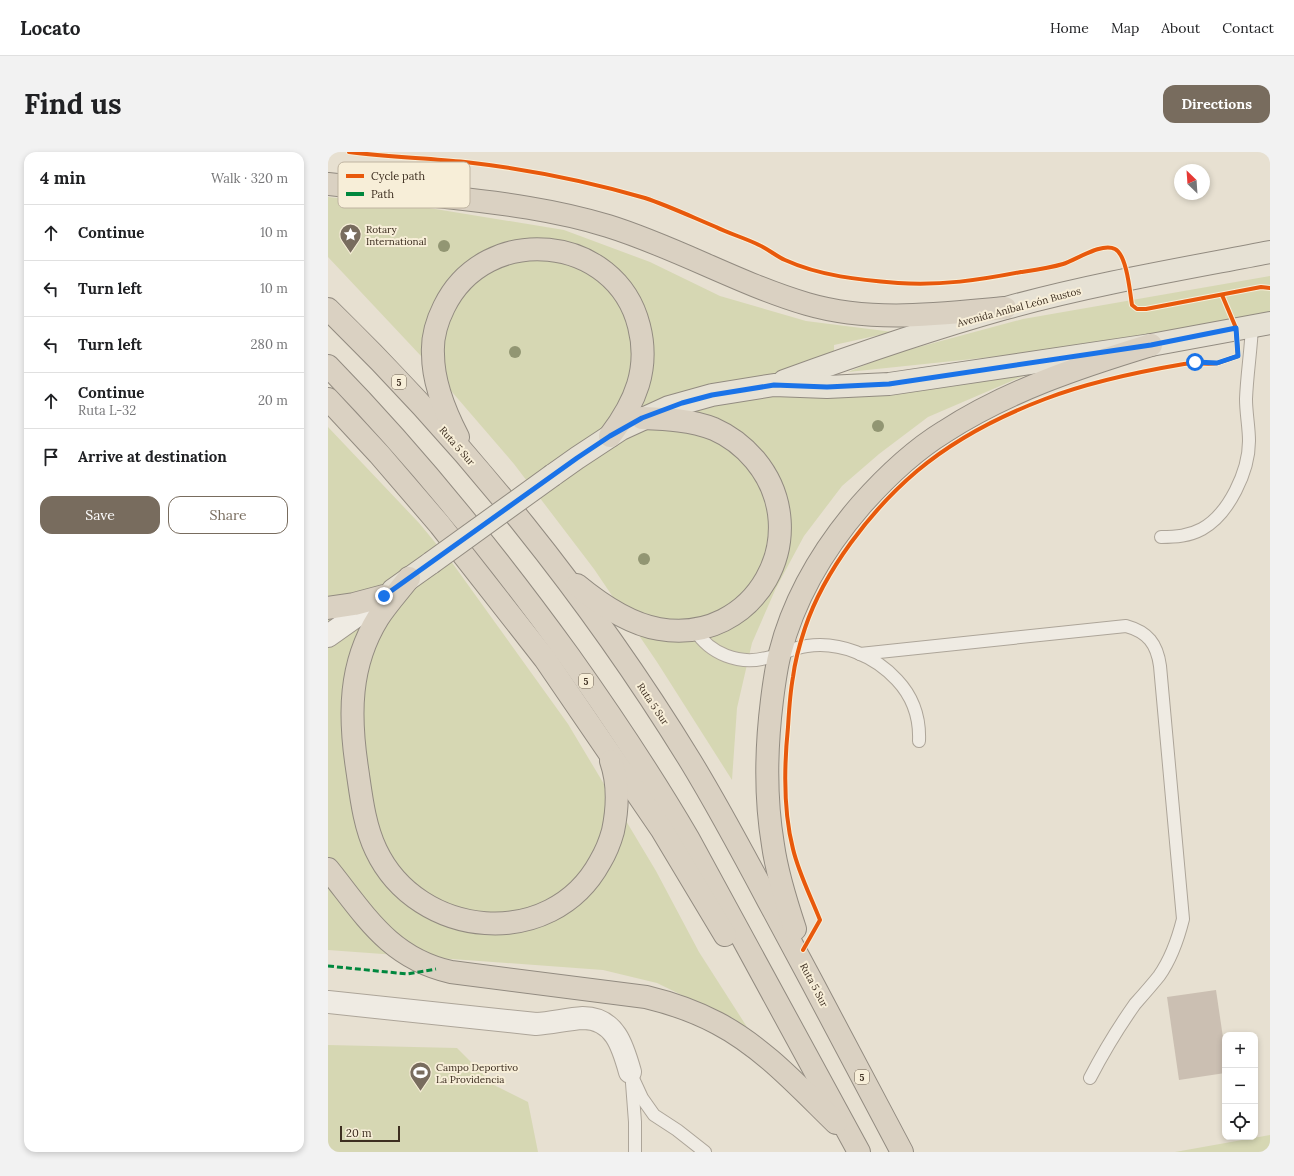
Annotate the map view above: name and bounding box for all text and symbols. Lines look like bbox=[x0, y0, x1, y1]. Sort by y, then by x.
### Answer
text: Locato bbox=[20, 16, 81, 40]
text: Home bbox=[1050, 19, 1089, 37]
text: Map bbox=[1111, 19, 1139, 37]
text: About bbox=[1161, 19, 1200, 37]
text: Contact bbox=[1222, 19, 1274, 37]
button: Directions bbox=[1163, 85, 1270, 123]
text: Find us bbox=[24, 86, 122, 122]
legend bbox=[338, 162, 470, 208]
north arrow bbox=[1174, 164, 1210, 200]
text: 4 min bbox=[40, 167, 86, 189]
text: Cycle path bbox=[371, 169, 426, 183]
text: Walk · 320 m bbox=[211, 170, 288, 187]
text: Path bbox=[371, 187, 394, 201]
icon: ahead bbox=[40, 222, 62, 244]
place icon: Rotary International bbox=[337, 222, 363, 255]
text: Continue bbox=[78, 223, 144, 242]
place label: Rotary International bbox=[366, 223, 427, 248]
text: 10 m bbox=[260, 224, 288, 241]
icon: left bbox=[40, 278, 62, 300]
text: Turn left bbox=[78, 279, 142, 298]
text: 10 m bbox=[260, 280, 288, 297]
street label: Avenida Aníbal León Bustos bbox=[955, 284, 1083, 330]
icon: left bbox=[40, 334, 62, 356]
text: Turn left bbox=[78, 335, 142, 354]
text: 280 m bbox=[251, 336, 288, 353]
route start bbox=[1186, 353, 1204, 371]
road number: 5 bbox=[392, 375, 406, 389]
text: Continue bbox=[78, 383, 144, 402]
icon: ahead bbox=[40, 390, 62, 412]
text: 20 m bbox=[258, 392, 288, 409]
text: Ruta L-32 bbox=[78, 402, 136, 419]
street label: Ruta 5 Sur bbox=[436, 424, 478, 469]
icon: arrive bbox=[40, 446, 62, 468]
text: Arrive at destination bbox=[78, 447, 227, 466]
button: Save bbox=[40, 496, 160, 534]
button: Share bbox=[168, 496, 288, 534]
route end bbox=[375, 587, 393, 605]
road number: 5 bbox=[579, 674, 593, 688]
street label: Ruta 5 Sur bbox=[634, 681, 672, 728]
street label: Ruta 5 Sur bbox=[797, 961, 831, 1010]
map controls bbox=[1222, 1032, 1258, 1140]
button: + bbox=[1222, 1032, 1258, 1068]
sports icon: Campo Deportivo La Providencia bbox=[407, 1060, 433, 1093]
place label: Campo Deportivo La Providencia bbox=[436, 1061, 518, 1086]
button: − bbox=[1222, 1068, 1258, 1104]
road number: 5 bbox=[855, 1070, 869, 1084]
button: locate bbox=[1222, 1104, 1258, 1140]
scale bar bbox=[340, 1124, 400, 1143]
text: 20 m bbox=[346, 1126, 371, 1140]

